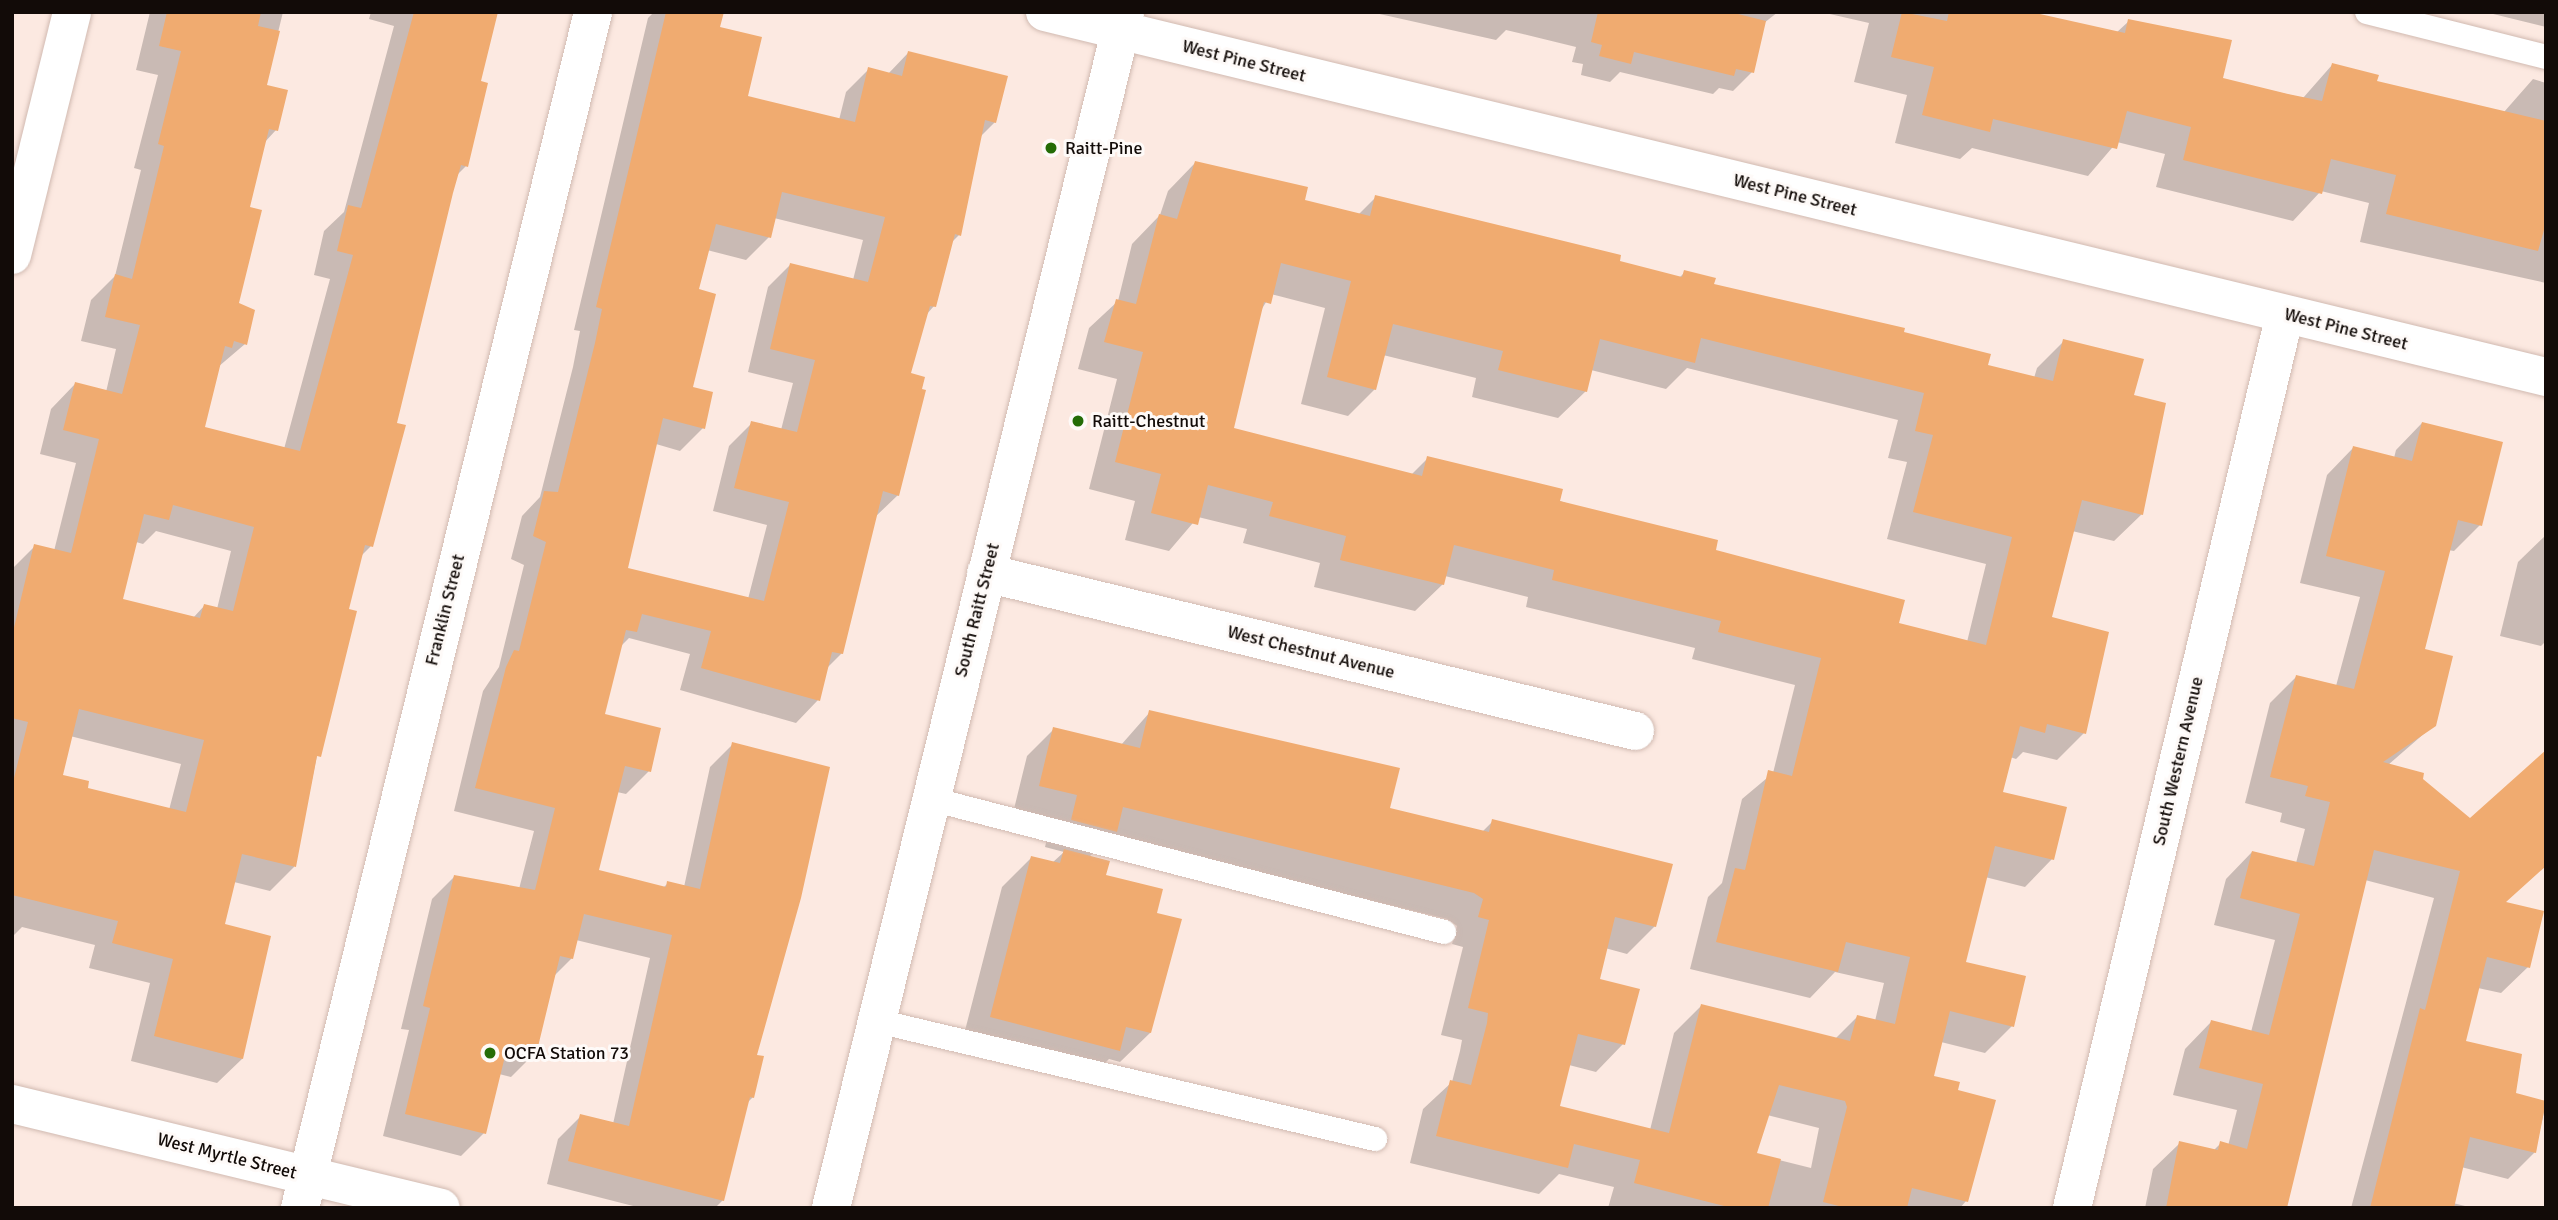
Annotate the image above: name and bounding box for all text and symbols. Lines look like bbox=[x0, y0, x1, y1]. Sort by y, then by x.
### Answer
street label: West Pine Street bbox=[1180, 35, 1308, 87]
place label: Raitt-Pine bbox=[1065, 137, 1142, 159]
marker: Raitt-Pine bbox=[1043, 140, 1059, 156]
street label: West Pine Street bbox=[1731, 169, 1859, 221]
street label: West Pine Street bbox=[2282, 303, 2410, 355]
place label: Raitt-Chestnut bbox=[1092, 410, 1205, 432]
marker: Raitt-Chestnut bbox=[1070, 413, 1086, 429]
street label: South Raitt Street bbox=[950, 541, 1004, 679]
street label: Franklin Street bbox=[421, 552, 469, 668]
street label: West Chestnut Avenue bbox=[1225, 621, 1397, 683]
street label: South Western Avenue bbox=[2148, 674, 2208, 848]
place label: OCFA Station 73 bbox=[504, 1042, 629, 1064]
marker: OCFA Station 73 bbox=[482, 1045, 498, 1061]
street label: West Myrtle Street bbox=[155, 1128, 299, 1184]

